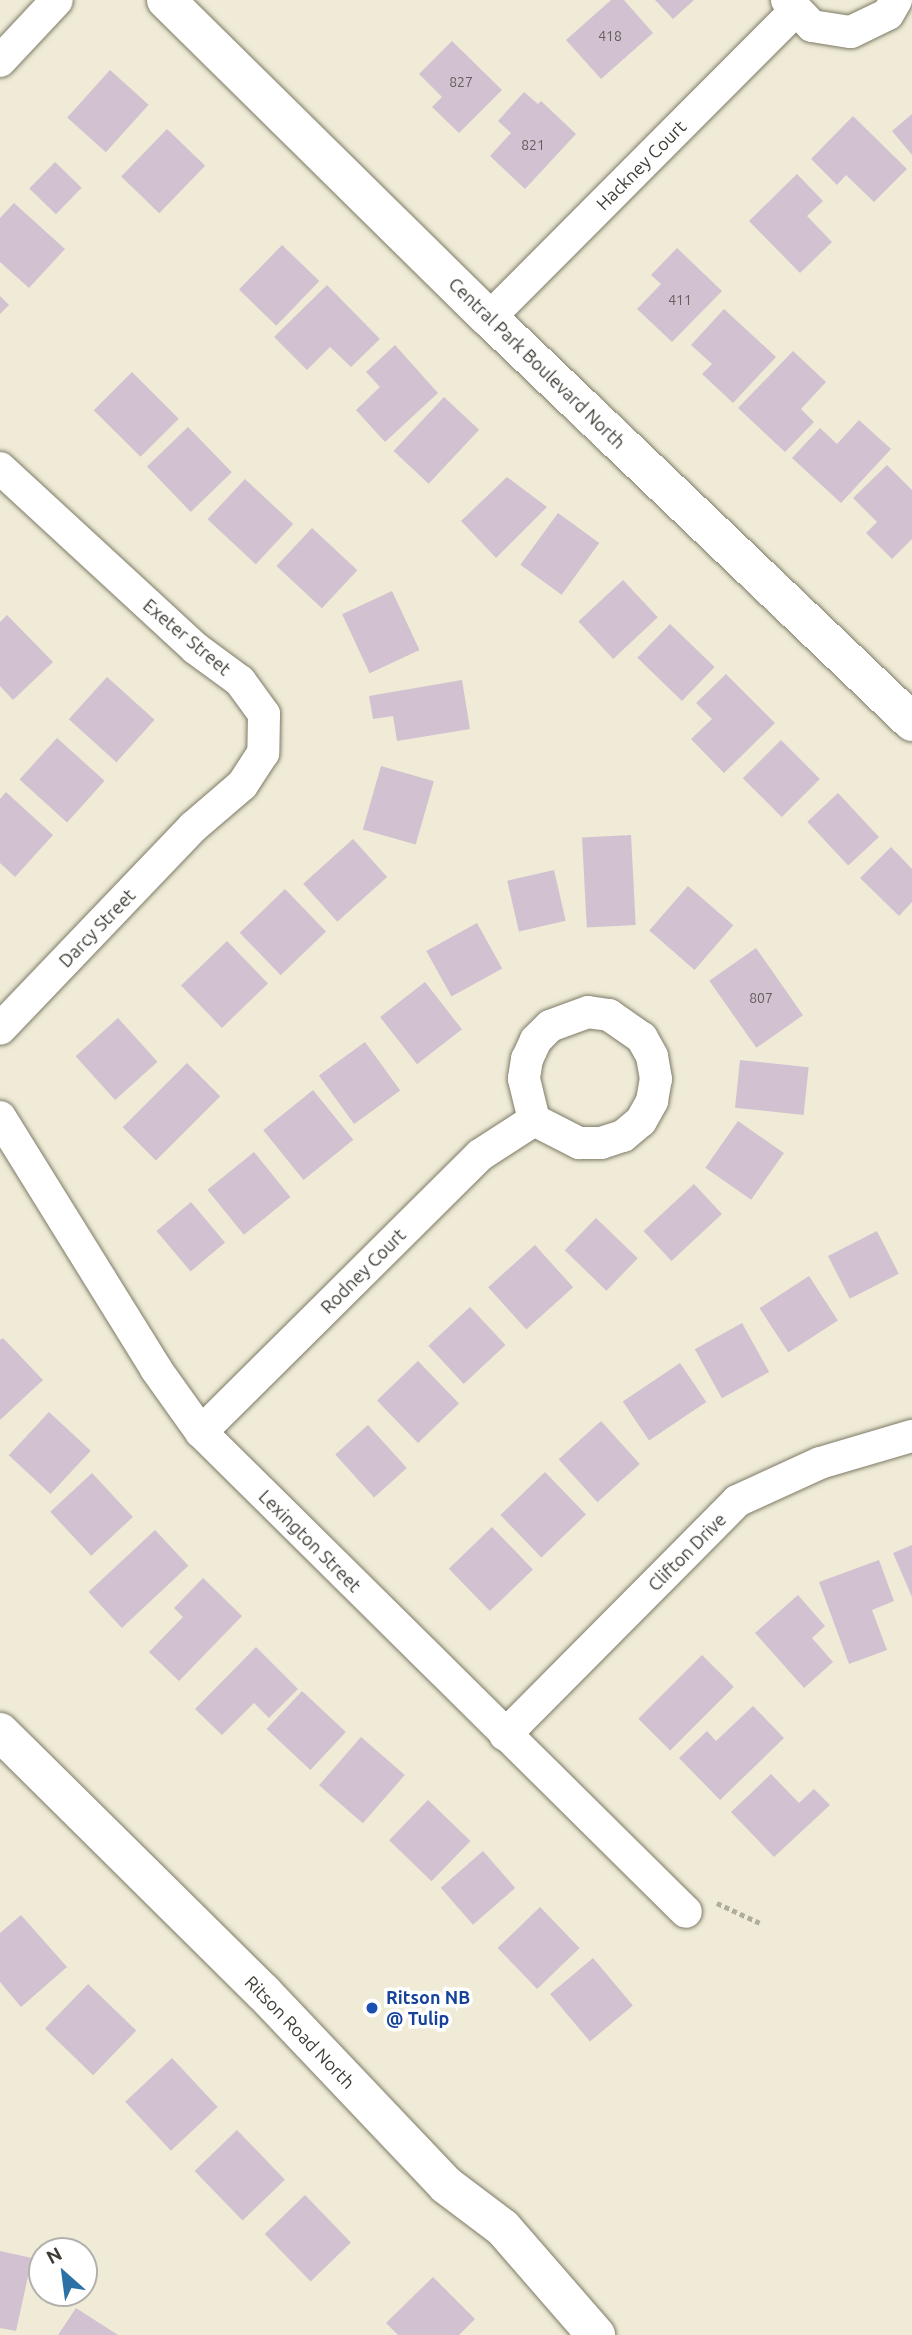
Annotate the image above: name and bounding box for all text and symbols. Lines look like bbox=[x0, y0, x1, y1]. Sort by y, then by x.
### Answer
house number: 418 bbox=[598, 28, 622, 44]
house number: 827 bbox=[449, 74, 473, 90]
street label: Hackney Court bbox=[592, 116, 690, 214]
house number: 821 bbox=[521, 137, 545, 153]
street label: Central Park Boulevard North bbox=[444, 273, 630, 453]
house number: 411 bbox=[668, 292, 692, 308]
street label: Exeter Street bbox=[139, 594, 235, 680]
street label: Darcy Street bbox=[54, 884, 140, 972]
house number: 807 bbox=[749, 990, 773, 1006]
street label: Rodney Court bbox=[316, 1224, 410, 1318]
street label: Lexington Street bbox=[254, 1485, 366, 1597]
street label: Clifton Drive bbox=[643, 1508, 731, 1596]
street label: Ritson Road North bbox=[241, 1971, 359, 2093]
place label: Ritson NB @ Tulip bbox=[386, 1987, 470, 2030]
marker: Ritson NB @ Tulip bbox=[364, 2000, 380, 2016]
north arrow bbox=[28, 2237, 98, 2307]
text: N bbox=[43, 2242, 66, 2268]

